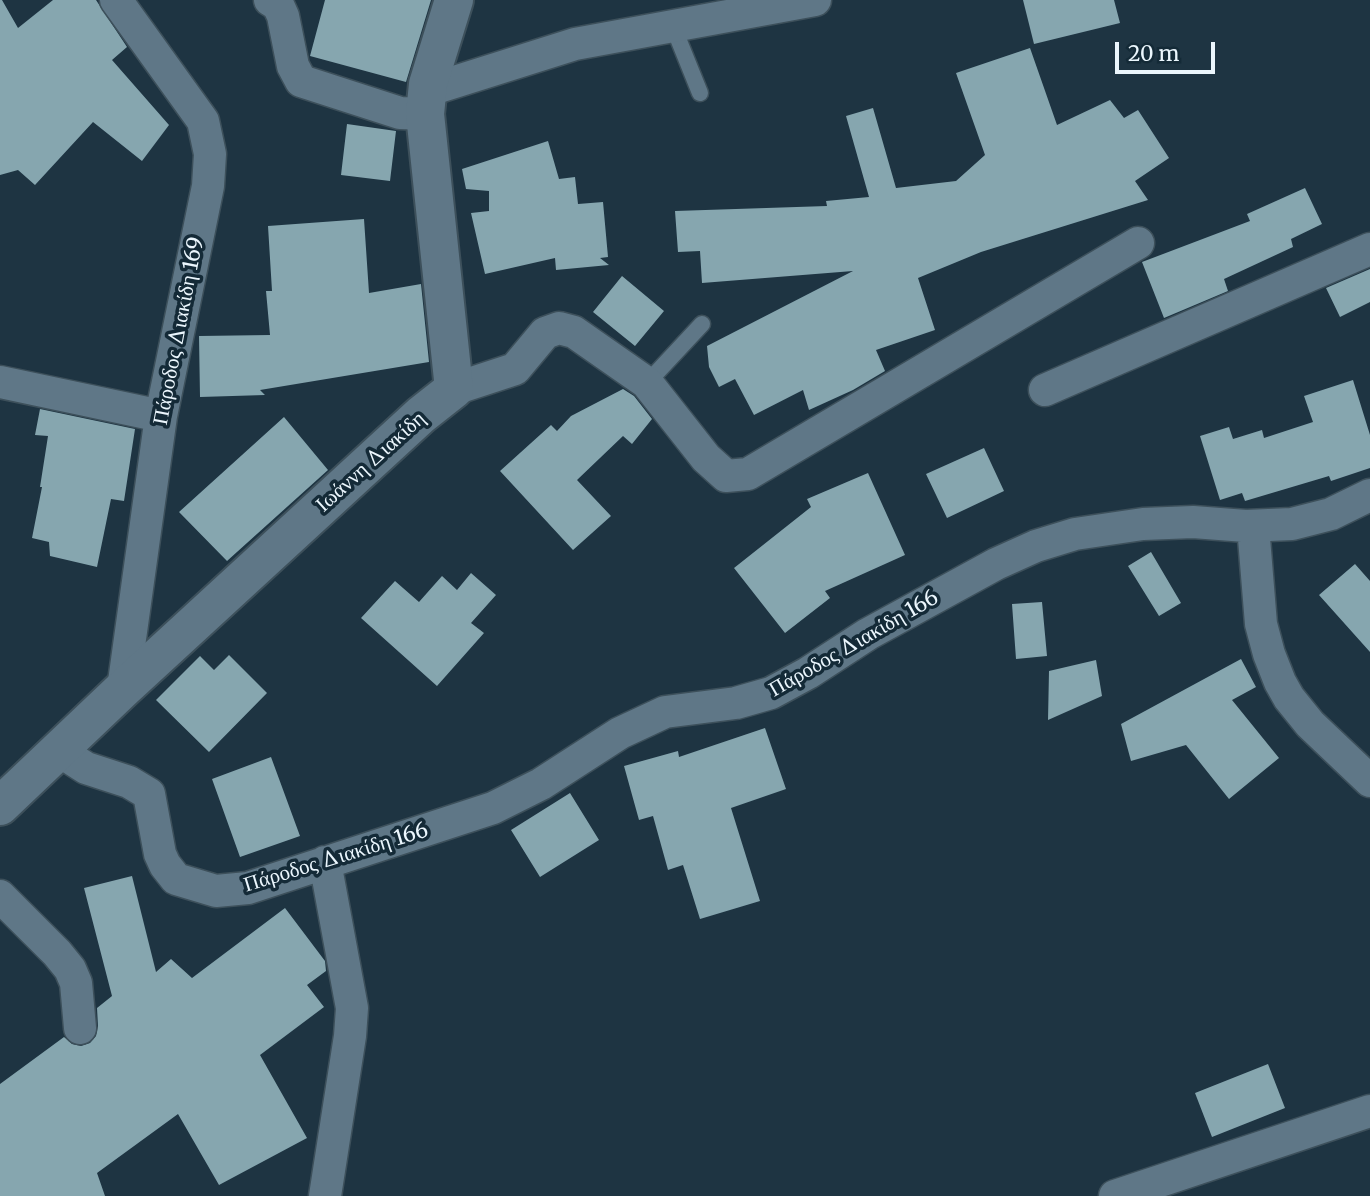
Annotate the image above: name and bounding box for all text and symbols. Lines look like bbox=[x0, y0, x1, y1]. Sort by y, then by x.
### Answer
scale bar bbox=[1118, 28, 1218, 72]
text: 20 m bbox=[1128, 40, 1179, 67]
street label: Πάροδος Διακίδη 169 bbox=[148, 235, 210, 427]
street label: Ιωάννη Διακίδη bbox=[311, 406, 431, 518]
street label: Πάροδος Διακίδη 166 bbox=[765, 585, 943, 703]
street label: Πάροδος Διακίδη 166 bbox=[241, 818, 431, 898]

